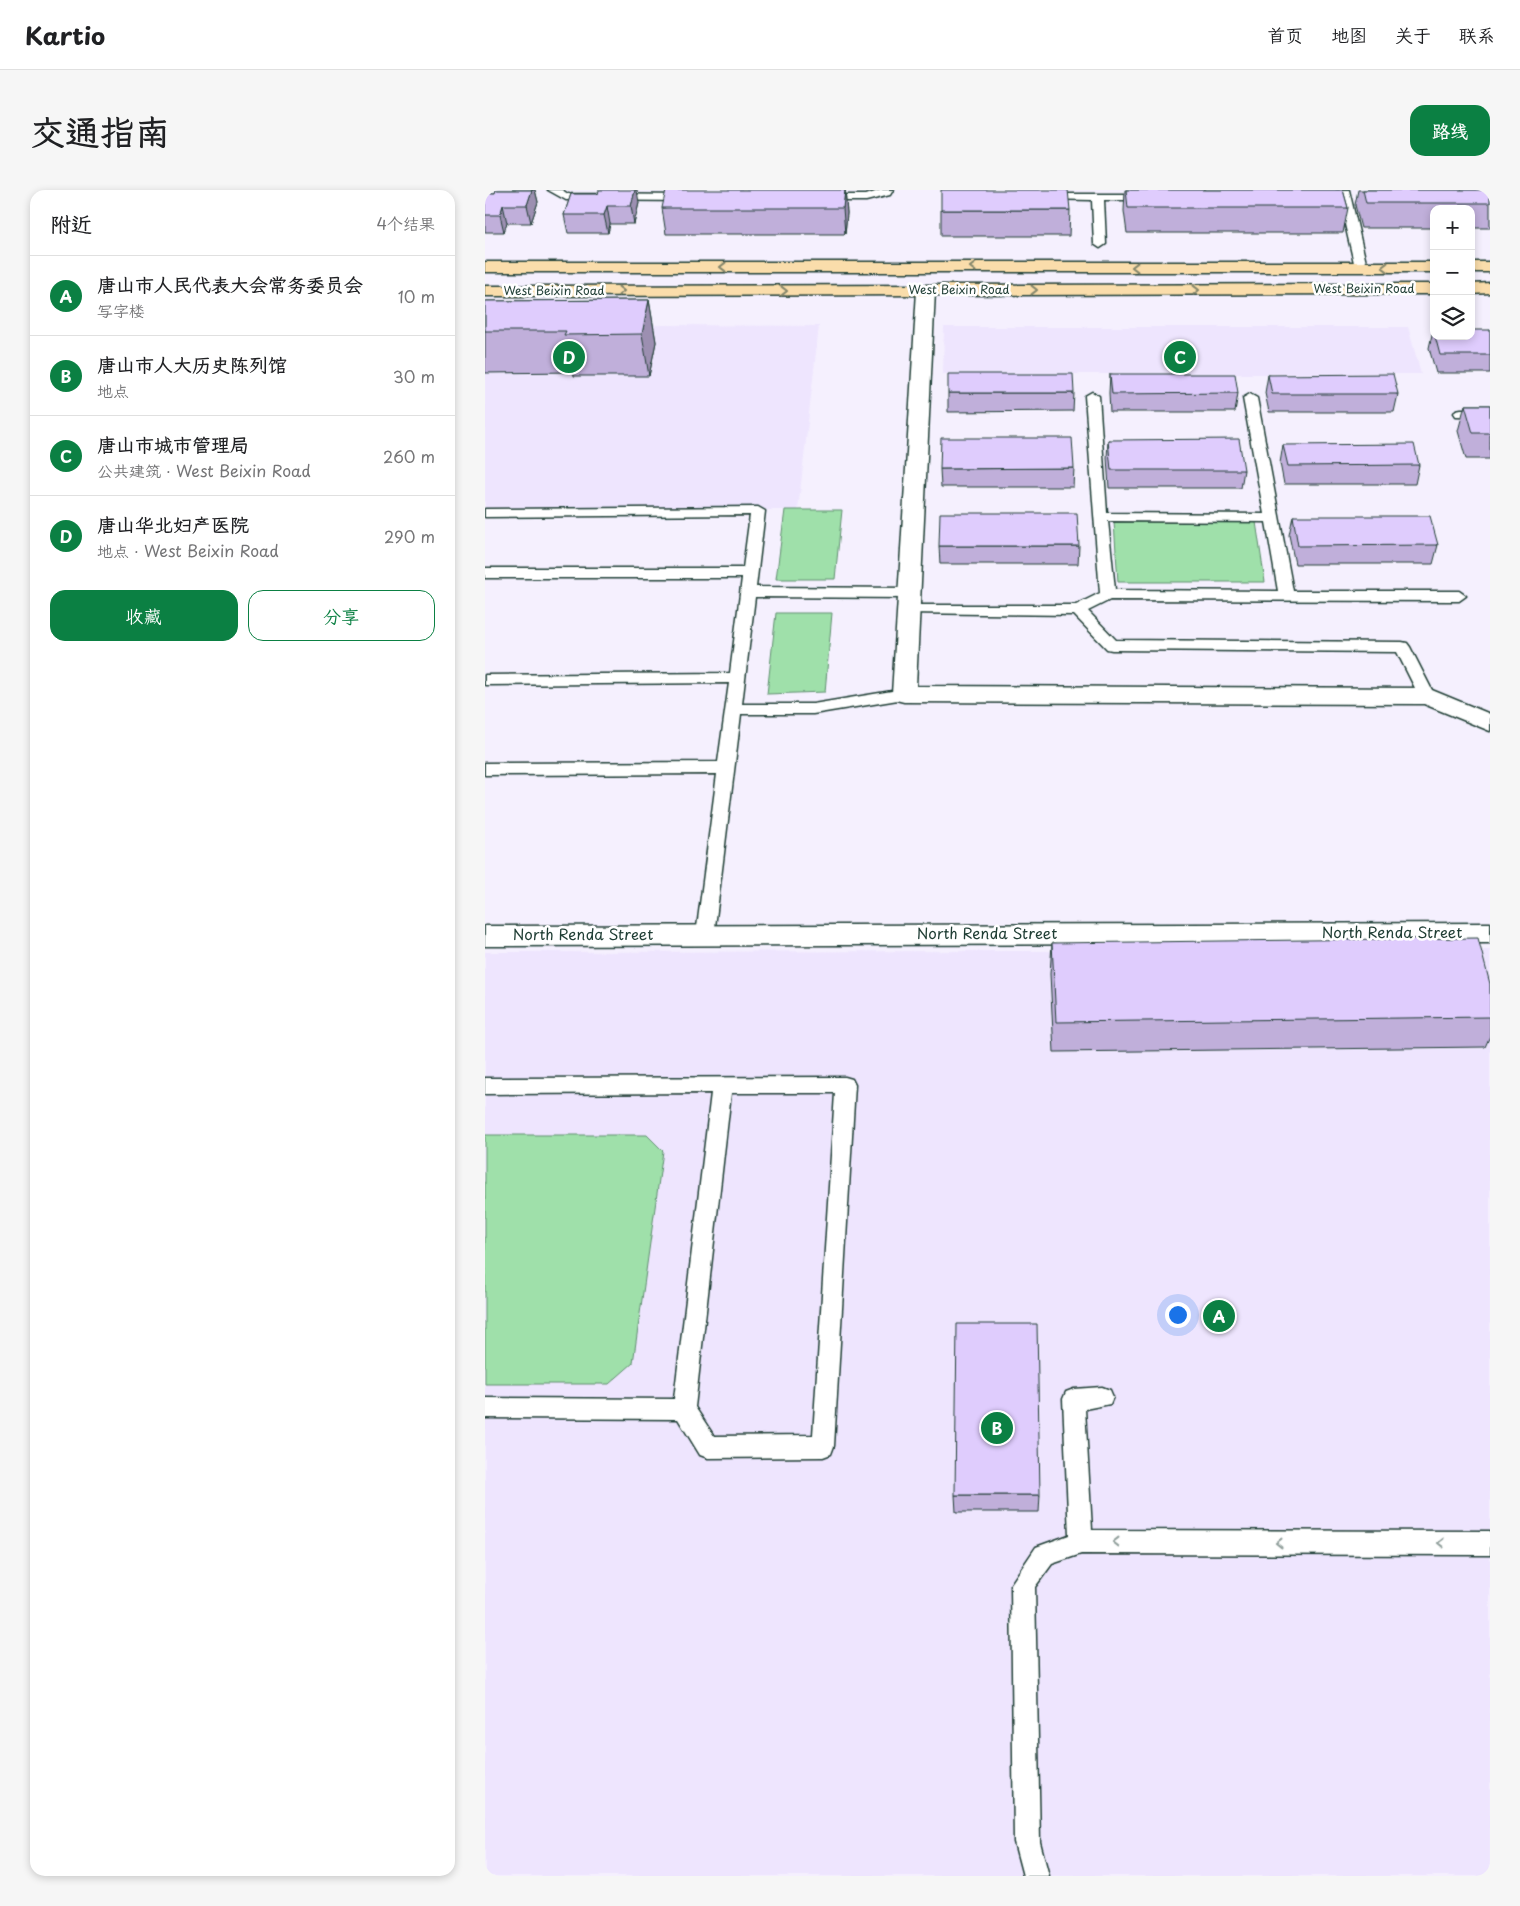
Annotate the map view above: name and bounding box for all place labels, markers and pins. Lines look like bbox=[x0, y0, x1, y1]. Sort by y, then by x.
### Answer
pin: D bbox=[553, 338, 585, 376]
pin: C bbox=[1164, 338, 1196, 376]
pin: A bbox=[1203, 1297, 1235, 1335]
pin: B bbox=[981, 1409, 1013, 1447]

